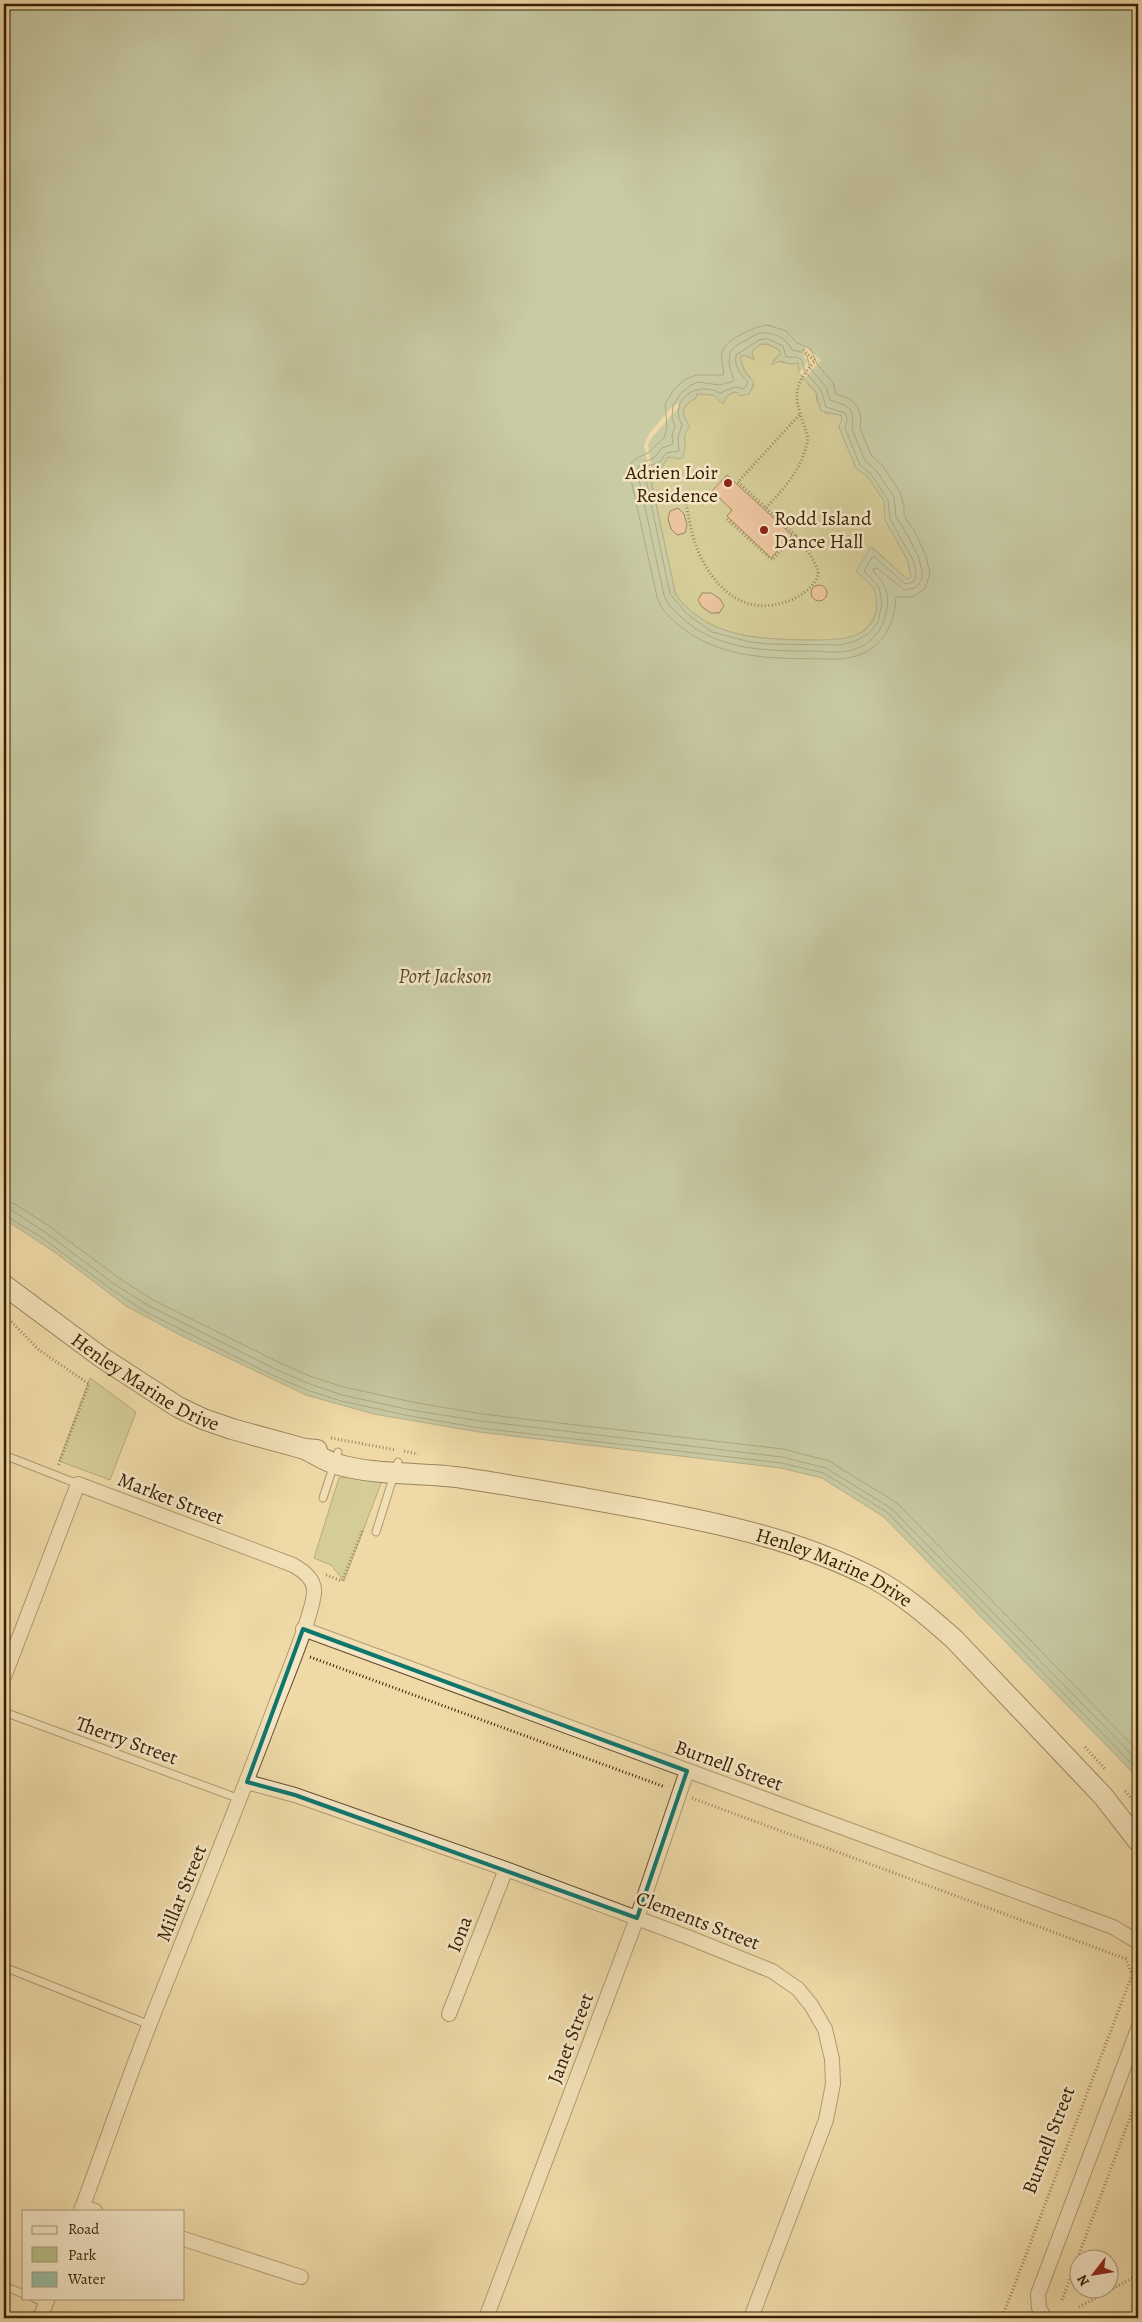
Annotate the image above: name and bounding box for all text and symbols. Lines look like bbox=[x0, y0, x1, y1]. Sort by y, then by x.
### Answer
place label: Adrien Loir Residence bbox=[624, 459, 718, 509]
marker: Adrien Loir Residence bbox=[722, 477, 734, 489]
place label: Rodd Island Dance Hall bbox=[774, 505, 872, 555]
marker: Rodd Island Dance Hall bbox=[758, 524, 770, 536]
water label: Port Jackson bbox=[398, 962, 492, 990]
street label: Henley Marine Drive bbox=[66, 1327, 223, 1438]
street label: Market Street bbox=[114, 1466, 228, 1531]
street label: Henley Marine Drive bbox=[753, 1521, 918, 1614]
street label: Therry Street bbox=[72, 1710, 182, 1771]
street label: Burnell Street bbox=[671, 1733, 787, 1798]
street label: Millar Street bbox=[150, 1840, 213, 1946]
street label: Clements Street bbox=[632, 1884, 764, 1957]
street label: Iona bbox=[440, 1911, 479, 1956]
street label: Janet Street bbox=[541, 1989, 600, 2087]
street label: Burnell Street bbox=[1016, 2082, 1082, 2198]
legend bbox=[22, 2210, 185, 2300]
text: Road bbox=[68, 2219, 100, 2239]
text: Park bbox=[68, 2245, 97, 2265]
north arrow bbox=[1070, 2250, 1120, 2300]
text: Water bbox=[67, 2269, 105, 2289]
text: N bbox=[1073, 2271, 1094, 2290]

